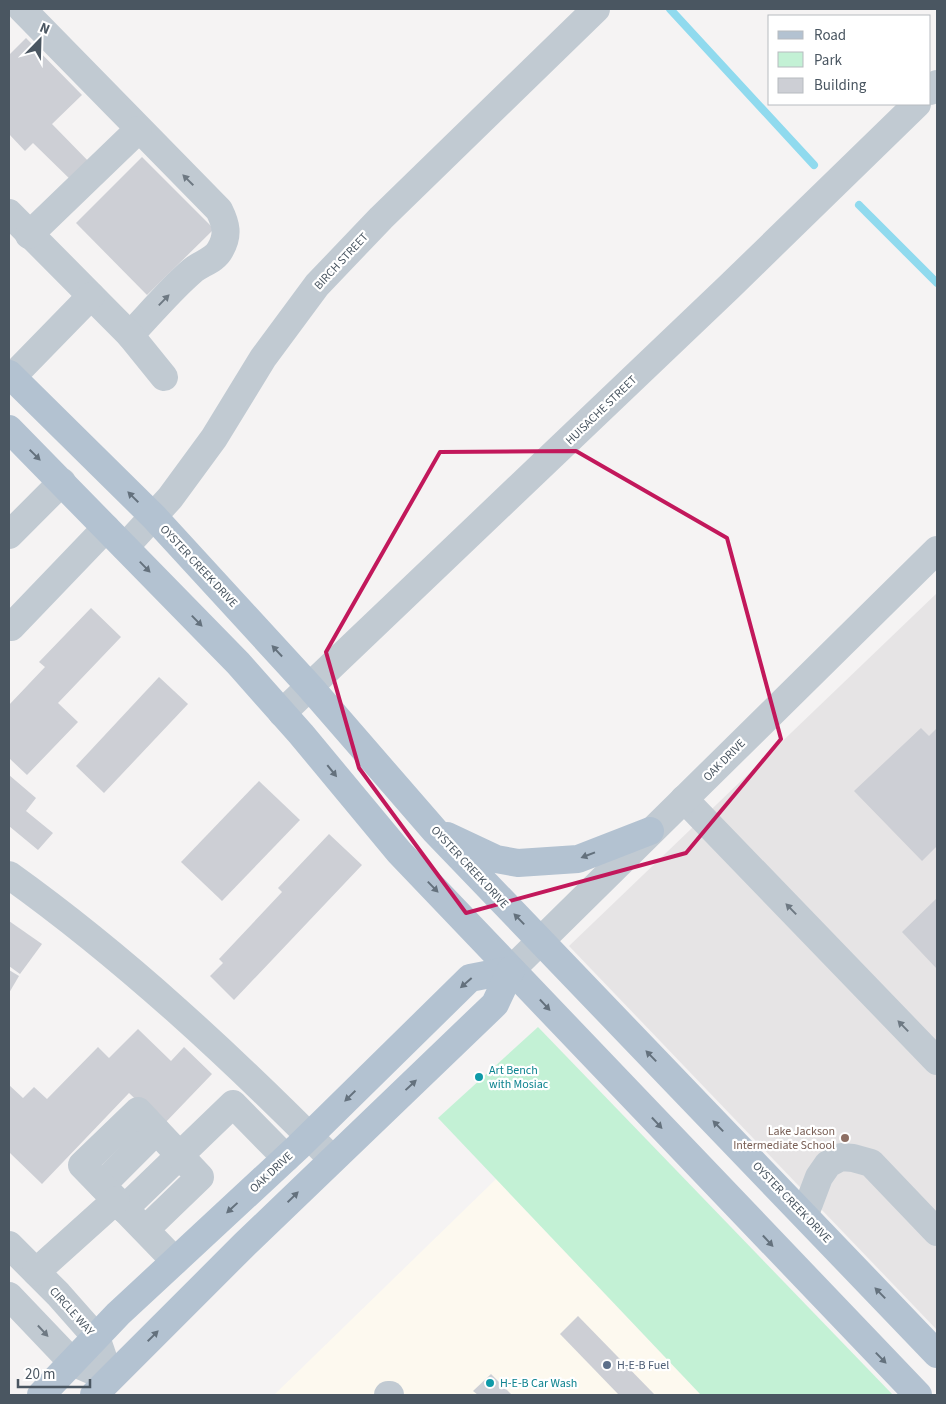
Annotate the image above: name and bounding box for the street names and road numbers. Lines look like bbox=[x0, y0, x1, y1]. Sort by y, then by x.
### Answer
street label: BIRCH STREET bbox=[310, 229, 373, 294]
street label: HUISACHE STREET bbox=[562, 371, 641, 449]
street label: OYSTER CREEK DRIVE bbox=[156, 521, 241, 611]
street label: OAK DRIVE bbox=[699, 735, 749, 785]
street label: OYSTER CREEK DRIVE bbox=[427, 822, 512, 912]
street label: OAK DRIVE bbox=[246, 1148, 297, 1197]
street label: OYSTER CREEK DRIVE bbox=[748, 1158, 835, 1247]
street label: CIRCLE WAY bbox=[45, 1283, 98, 1339]

